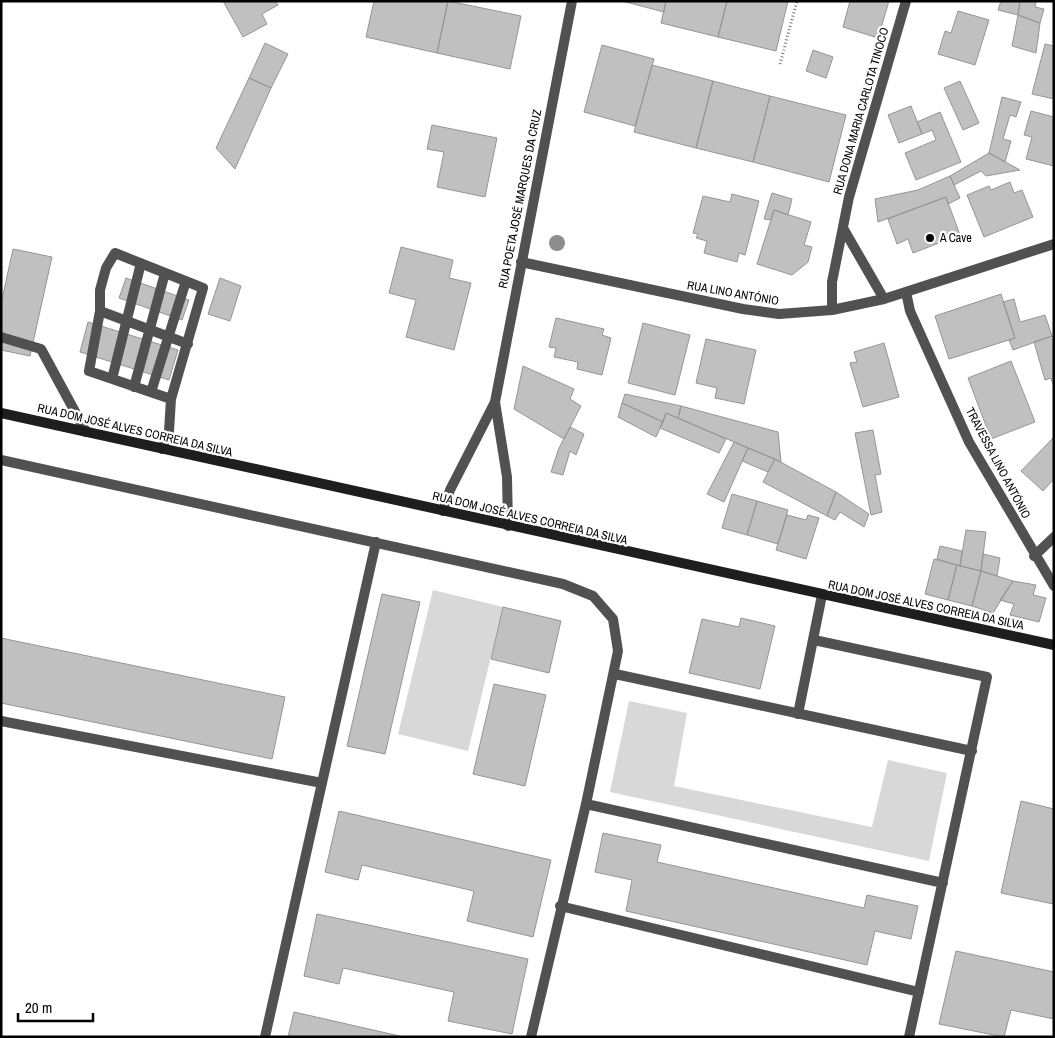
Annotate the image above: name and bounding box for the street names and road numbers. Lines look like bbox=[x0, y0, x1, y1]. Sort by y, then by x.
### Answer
street label: RUA DONA MARIA CARLOTA TINOCO bbox=[829, 25, 893, 196]
street label: RUA POETA JOSÉ MARQUES DA CRUZ bbox=[495, 108, 545, 290]
street label: RUA LINO ANTÓNIO bbox=[686, 277, 780, 309]
street label: RUA DOM JOSÉ ALVES CORREIA DA SILVA bbox=[36, 400, 234, 460]
street label: TRAVESSA LINO ANTÓNIO bbox=[962, 405, 1034, 522]
street label: RUA DOM JOSÉ ALVES CORREIA DA SILVA bbox=[431, 488, 629, 548]
street label: RUA DOM JOSÉ ALVES CORREIA DA SILVA bbox=[827, 576, 1026, 634]

